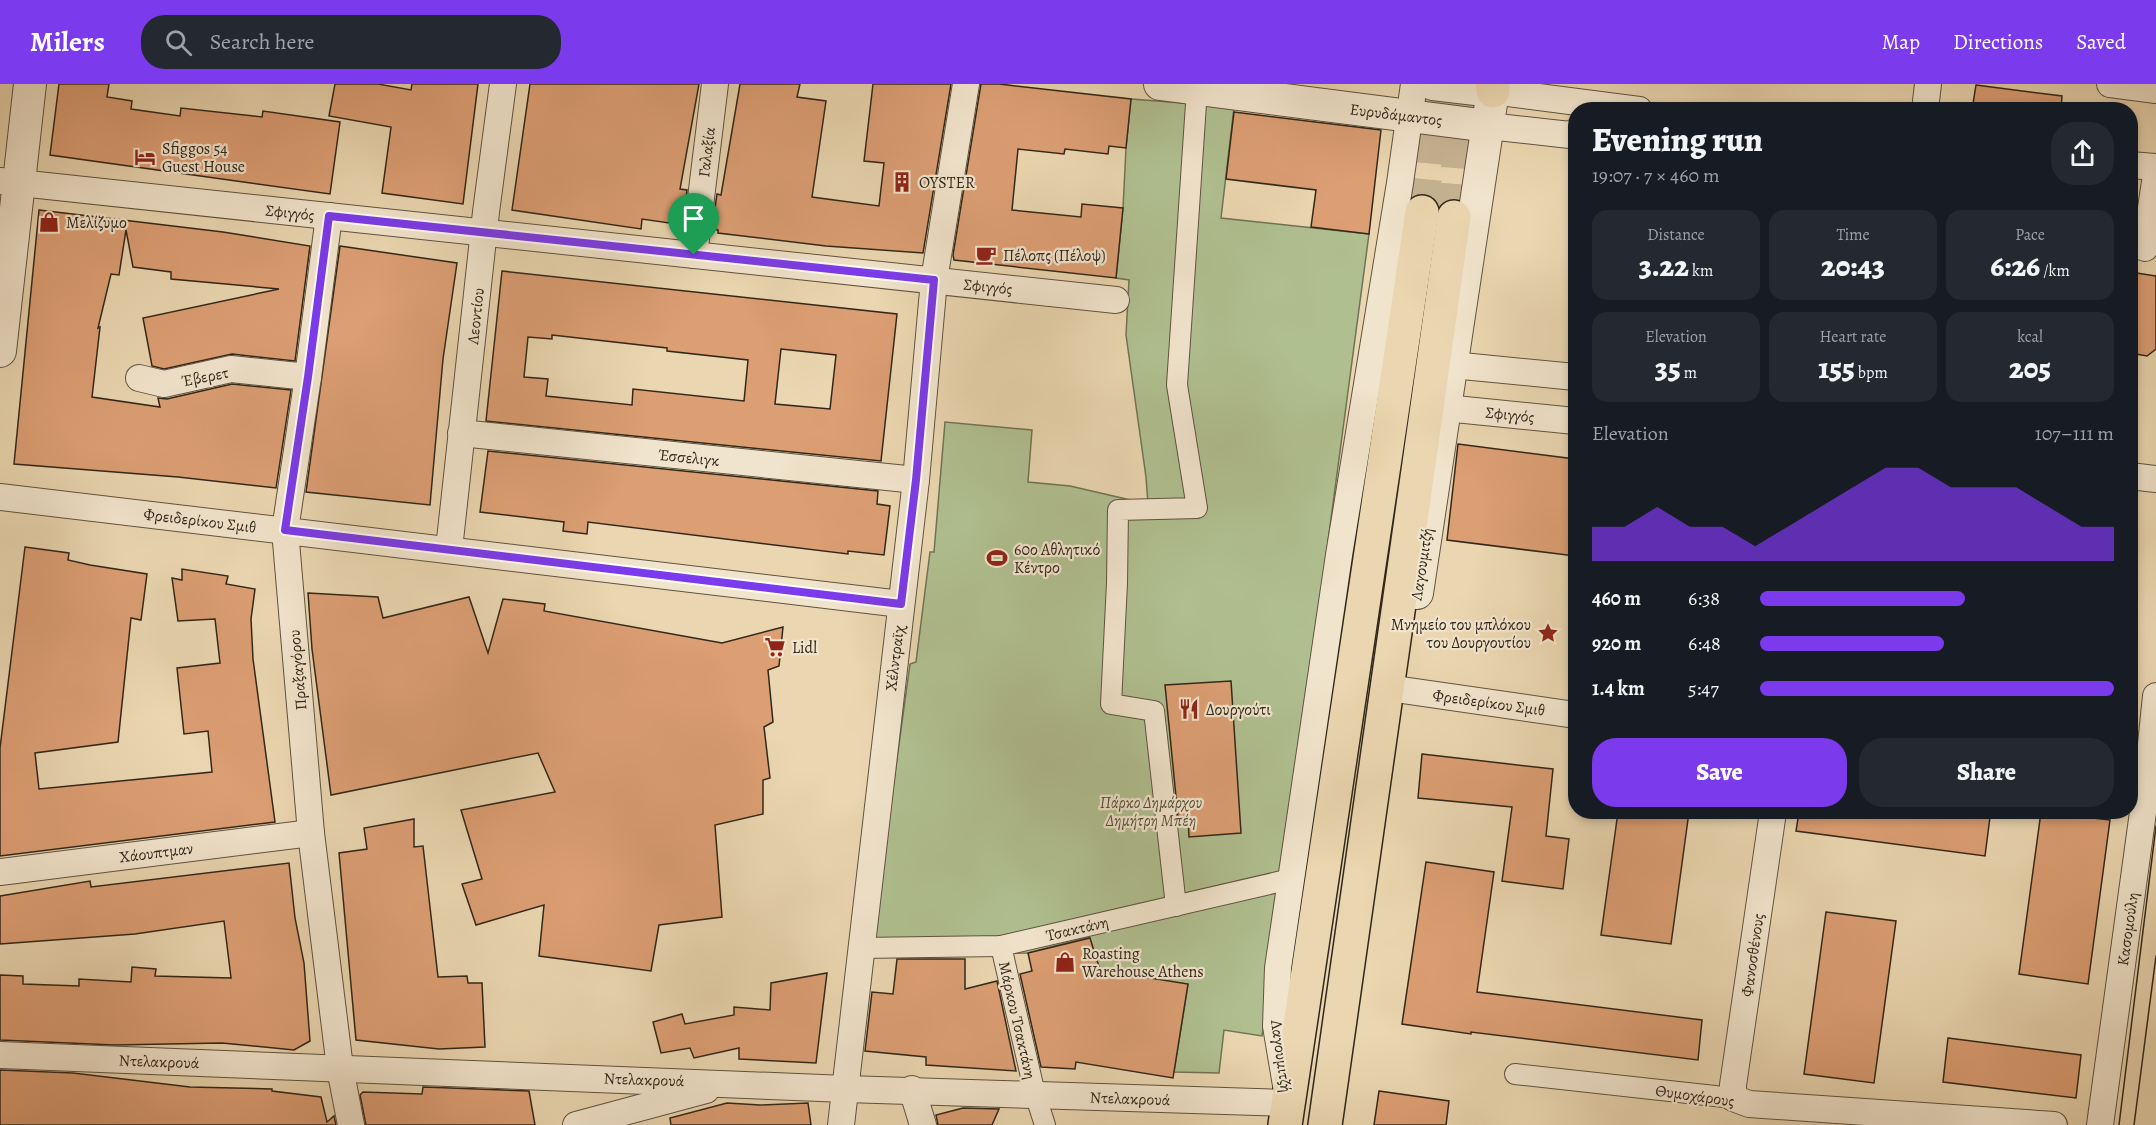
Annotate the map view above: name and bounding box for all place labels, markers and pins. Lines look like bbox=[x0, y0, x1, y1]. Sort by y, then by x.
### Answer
place label: Sfiggos 54 Guest House bbox=[162, 138, 245, 178]
hotel icon: Sfiggos 54 Guest House bbox=[133, 145, 157, 169]
building icon: OYSTER bbox=[890, 170, 914, 194]
place label: OYSTER bbox=[919, 172, 975, 194]
pin bbox=[668, 193, 719, 255]
shop icon: Μελίζυμο bbox=[37, 210, 61, 234]
place label: Μελίζυμο bbox=[66, 212, 127, 234]
cafe icon: Πέλοπς (Πέλοψ) bbox=[974, 243, 998, 267]
place label: Πέλοπς (Πέλοψ) bbox=[1003, 245, 1106, 267]
place label: 60ο Αθλητικό Κέντρο bbox=[1014, 539, 1100, 579]
sports icon: 60ο Αθλητικό Κέντρο bbox=[985, 546, 1009, 570]
place label: Μνημείο του μπλόκου του Δουργουτίου bbox=[1391, 614, 1531, 654]
place icon: Μνημείο του μπλόκου του Δουργουτίου bbox=[1536, 621, 1560, 645]
supermarket icon: Lidl bbox=[763, 635, 787, 659]
place label: Lidl bbox=[792, 637, 817, 659]
restaurant icon: Δουργούτι bbox=[1177, 697, 1201, 721]
place label: Δουργούτι bbox=[1206, 699, 1271, 721]
place label: Roasting Warehouse Athens bbox=[1081, 943, 1204, 983]
shop icon: Roasting Warehouse Athens bbox=[1053, 950, 1077, 974]

